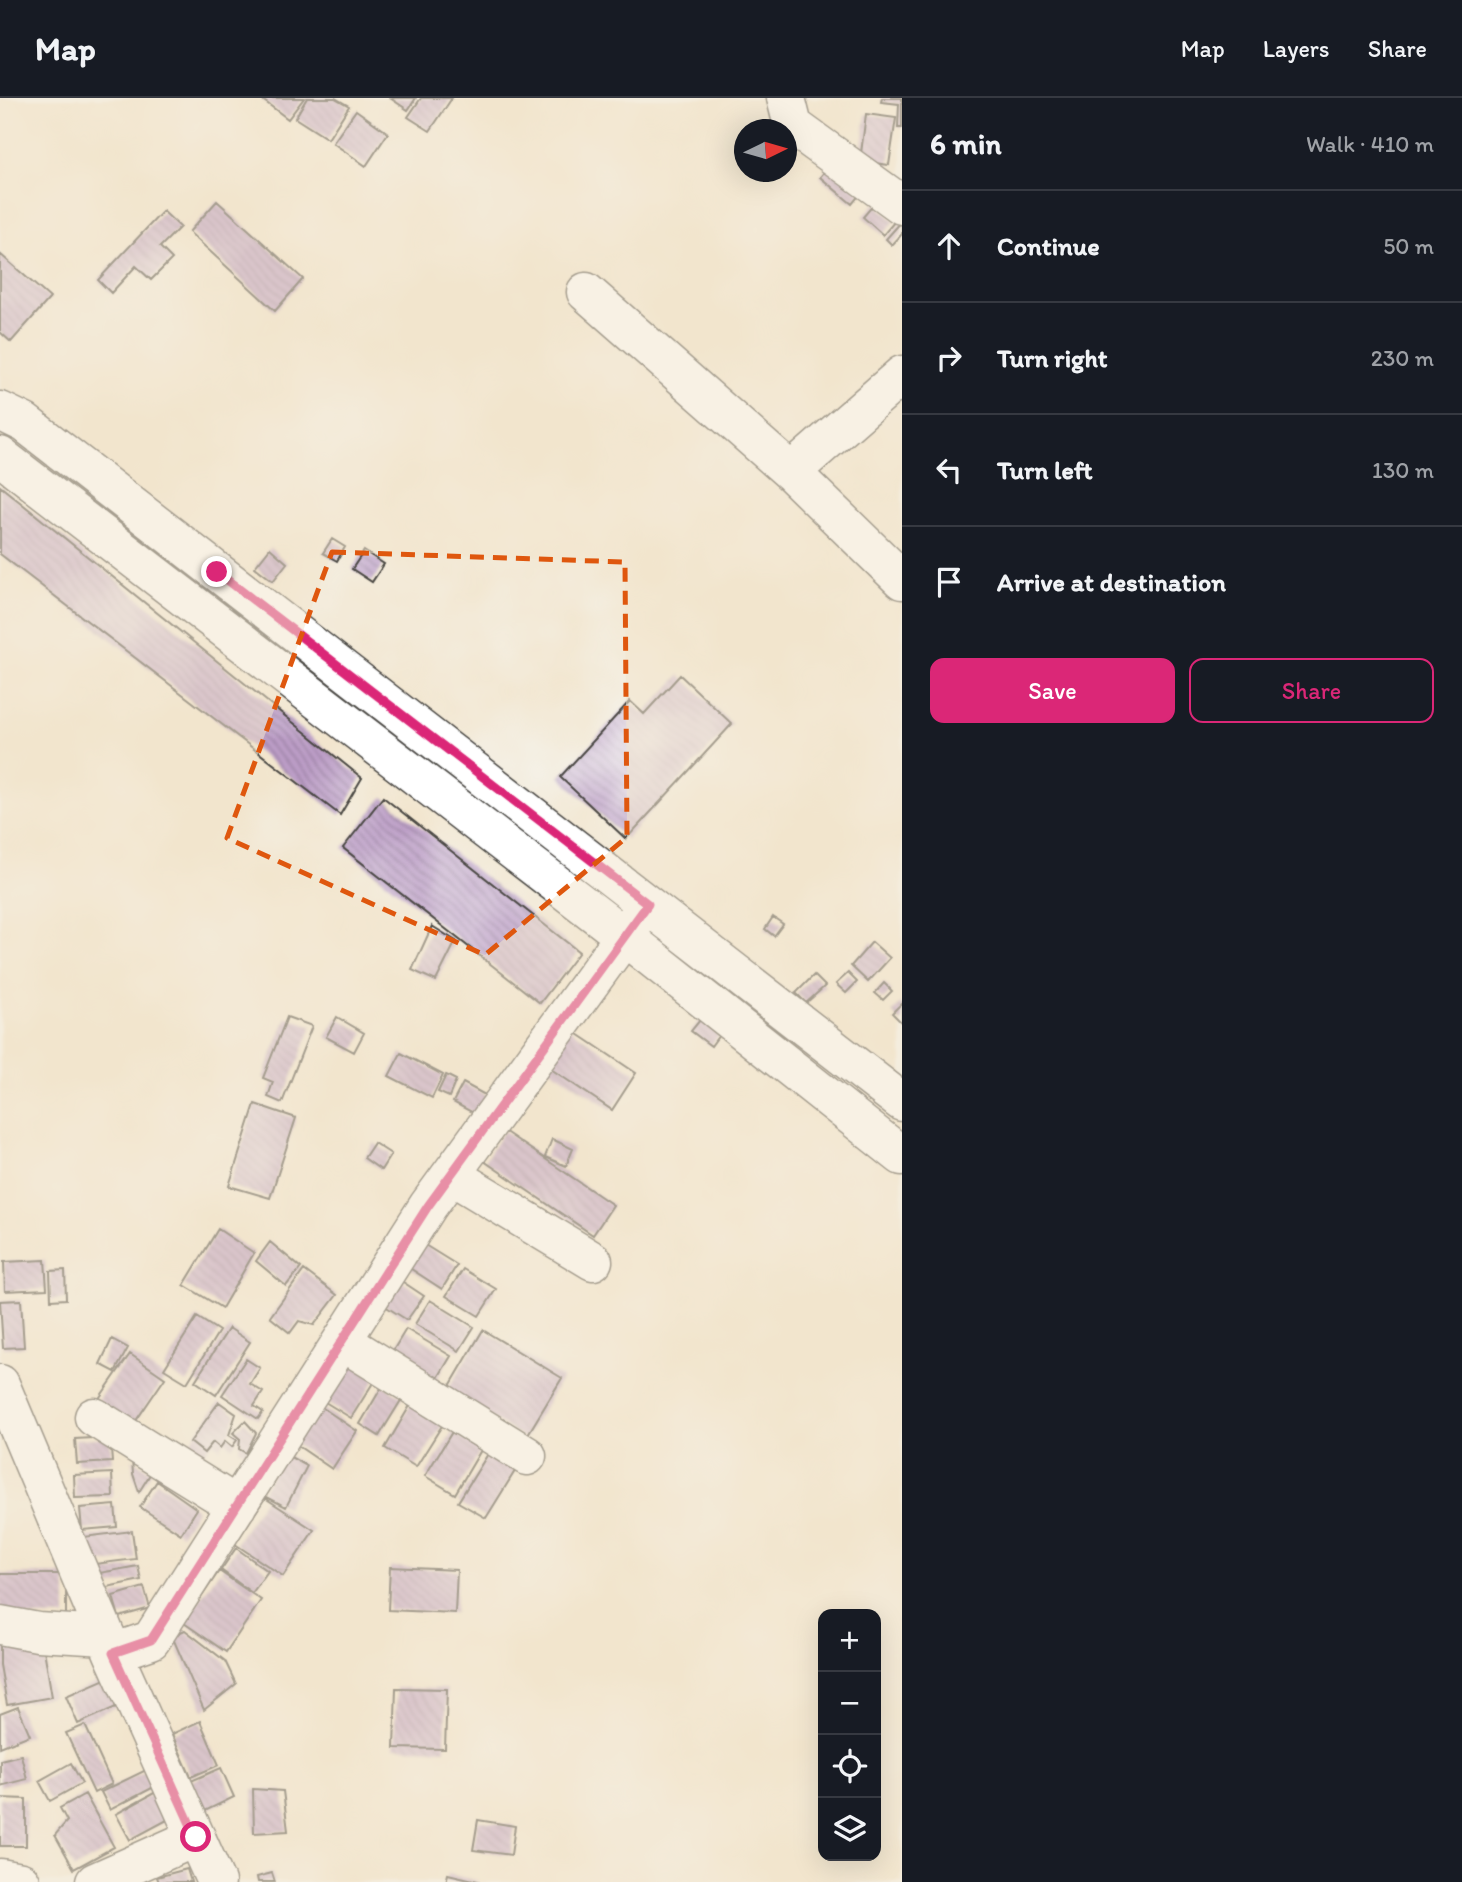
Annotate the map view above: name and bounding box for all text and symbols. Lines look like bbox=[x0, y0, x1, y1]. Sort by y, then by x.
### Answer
text: Map bbox=[35, 29, 96, 68]
text: Map bbox=[1181, 34, 1225, 63]
text: Layers bbox=[1263, 34, 1330, 63]
text: Share bbox=[1368, 34, 1427, 63]
north arrow bbox=[734, 119, 797, 182]
text: 6 min bbox=[930, 125, 1002, 162]
text: Walk · 410 m bbox=[1306, 130, 1434, 158]
icon: ahead bbox=[930, 227, 968, 265]
text: Continue bbox=[997, 230, 1100, 262]
text: 50 m bbox=[1383, 232, 1434, 260]
icon: right bbox=[930, 339, 968, 377]
text: Turn right bbox=[997, 342, 1108, 374]
text: 230 m bbox=[1371, 344, 1434, 372]
icon: left bbox=[930, 451, 968, 489]
text: Turn left bbox=[997, 454, 1093, 486]
text: 130 m bbox=[1372, 456, 1434, 484]
route end bbox=[201, 556, 232, 587]
icon: arrive bbox=[930, 563, 968, 601]
text: Arrive at destination bbox=[997, 566, 1226, 598]
button: Save bbox=[930, 658, 1175, 723]
button: Share bbox=[1189, 658, 1434, 723]
map controls bbox=[818, 1609, 881, 1861]
button: + bbox=[818, 1609, 881, 1672]
button: − bbox=[818, 1672, 881, 1735]
button: locate bbox=[818, 1735, 881, 1798]
button: layers bbox=[818, 1798, 881, 1861]
route start bbox=[180, 1821, 211, 1852]

